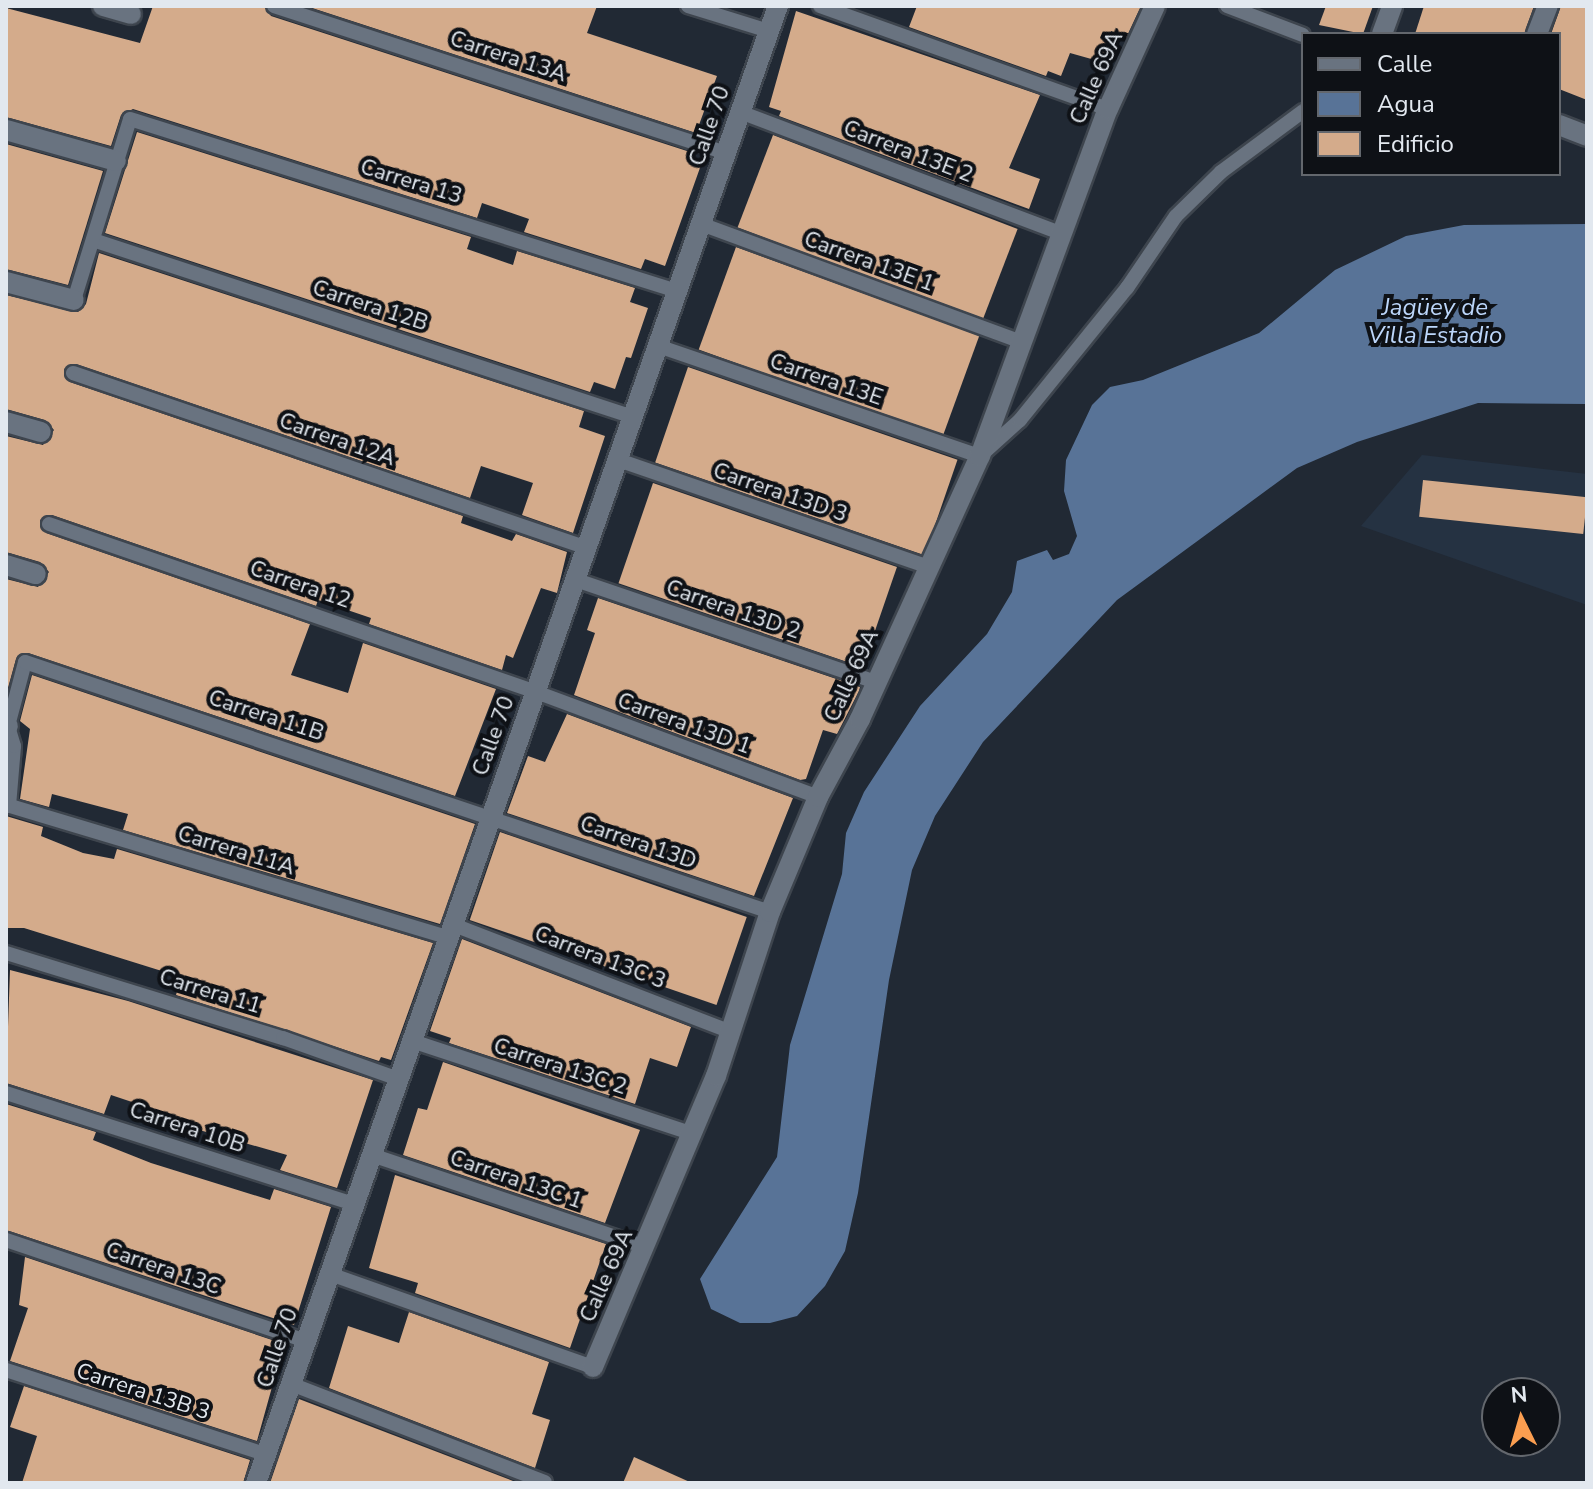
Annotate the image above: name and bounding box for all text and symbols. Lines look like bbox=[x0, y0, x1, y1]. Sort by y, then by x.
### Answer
street label: Carrera 13A bbox=[446, 26, 570, 88]
street label: Calle 69A bbox=[1065, 27, 1129, 129]
legend bbox=[1301, 32, 1561, 176]
text: Calle bbox=[1377, 48, 1432, 80]
street label: Calle 70 bbox=[684, 83, 736, 169]
text: Agua bbox=[1377, 88, 1435, 120]
street label: Carrera 13E 2 bbox=[840, 115, 976, 189]
text: Edificio bbox=[1377, 128, 1454, 160]
street label: Carrera 13 bbox=[357, 154, 465, 210]
street label: Carrera 13E 1 bbox=[800, 226, 938, 298]
street label: Carrera 12B bbox=[309, 275, 431, 337]
water label: Jagüey de Villa Estadio bbox=[1368, 294, 1502, 350]
street label: Carrera 13E bbox=[766, 348, 886, 412]
street label: Carrera 12A bbox=[276, 408, 398, 472]
street label: Carrera 13D 3 bbox=[709, 458, 851, 528]
street label: Carrera 12 bbox=[246, 555, 354, 615]
street label: Carrera 13D 2 bbox=[662, 575, 804, 645]
street label: Calle 69A bbox=[819, 626, 885, 726]
street label: Carrera 11B bbox=[205, 685, 327, 747]
street label: Carrera 13D 1 bbox=[614, 688, 754, 760]
street label: Calle 70 bbox=[467, 693, 521, 779]
street label: Carrera 13D bbox=[576, 811, 700, 875]
street label: Carrera 11A bbox=[174, 821, 298, 881]
street label: Carrera 13C 3 bbox=[531, 921, 669, 995]
street label: Carrera 11 bbox=[156, 964, 264, 1020]
street label: Carrera 13C 2 bbox=[490, 1033, 630, 1101]
street label: Carrera 10B bbox=[126, 1097, 248, 1159]
street label: Carrera 13C 1 bbox=[446, 1145, 586, 1215]
street label: Calle 69A bbox=[575, 1225, 639, 1327]
street label: Carrera 13C bbox=[102, 1237, 224, 1301]
street label: Calle 70 bbox=[252, 1305, 304, 1391]
street label: Carrera 13B 3 bbox=[73, 1358, 213, 1426]
north arrow bbox=[1481, 1377, 1561, 1457]
text: N bbox=[1510, 1379, 1529, 1411]

